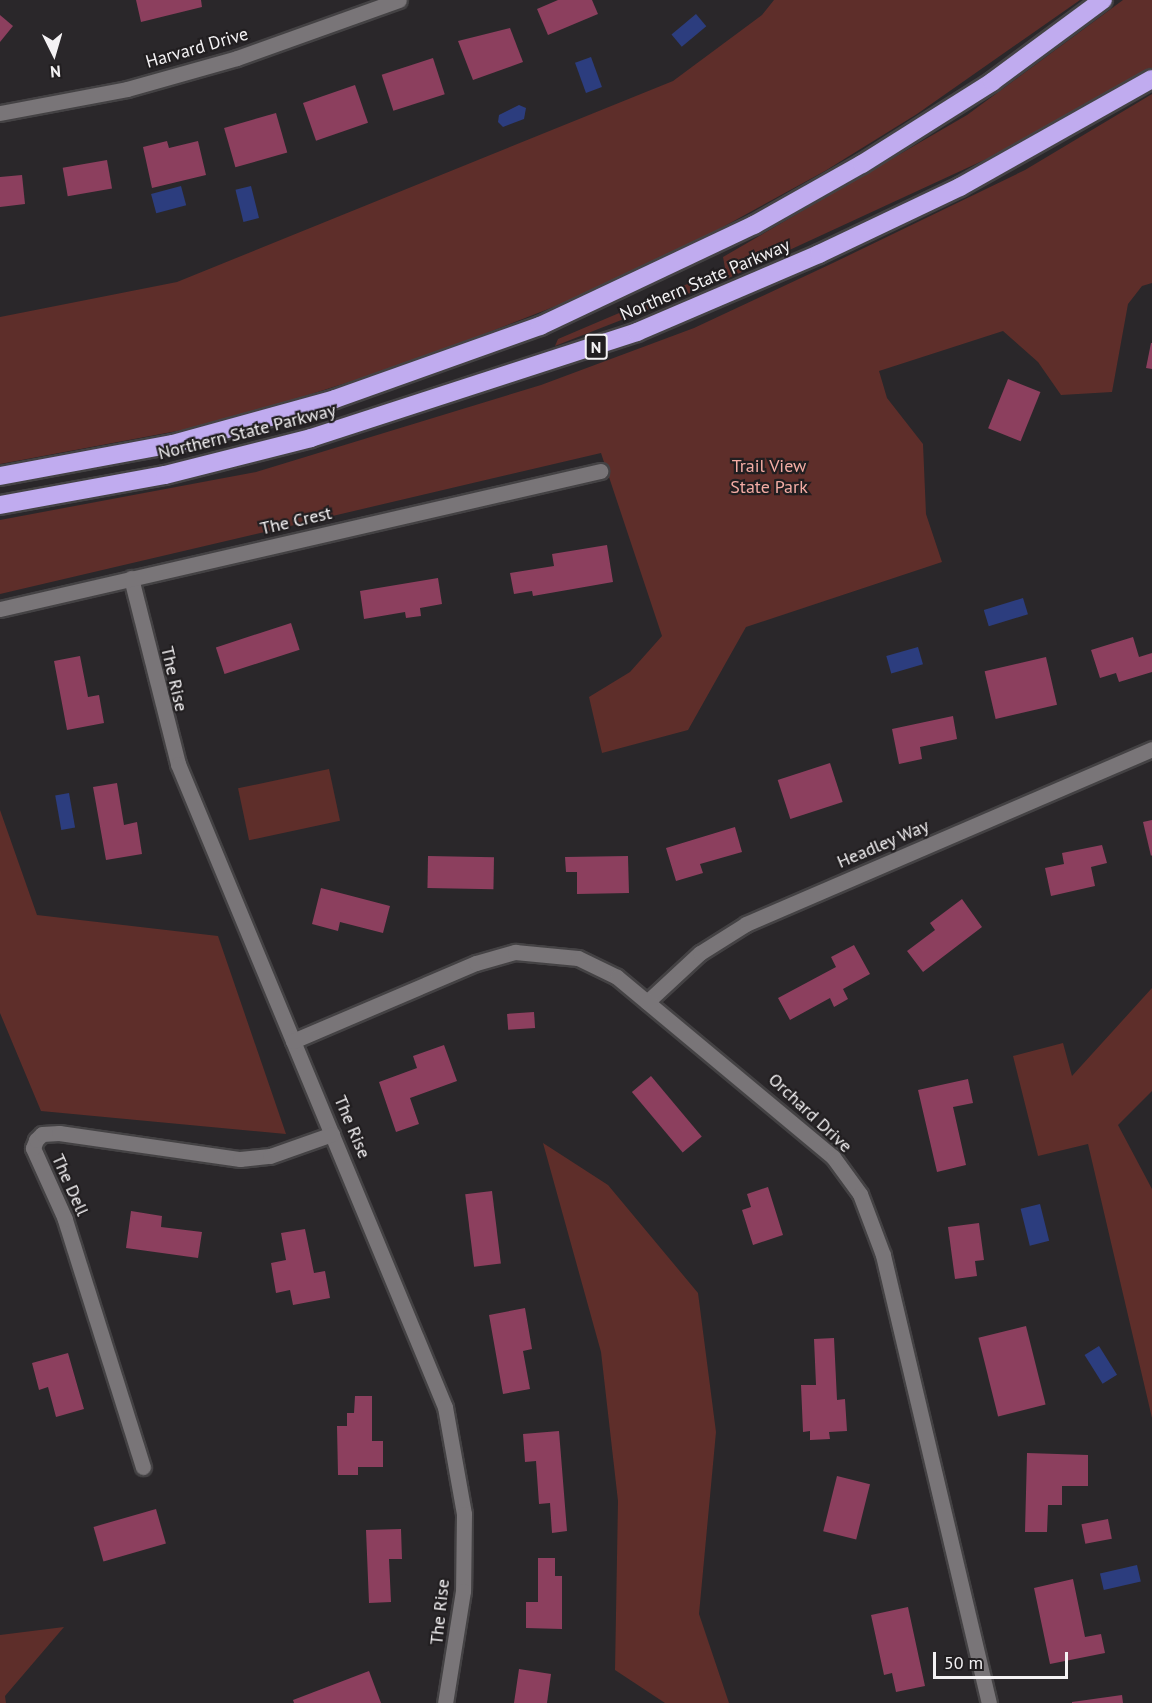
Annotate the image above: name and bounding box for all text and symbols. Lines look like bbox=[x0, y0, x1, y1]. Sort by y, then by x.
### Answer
street label: Harvard Drive bbox=[143, 23, 251, 73]
north arrow bbox=[24, 24, 84, 84]
text: N bbox=[49, 62, 62, 82]
street label: Northern State Parkway bbox=[617, 234, 793, 326]
road number: N bbox=[584, 334, 608, 360]
street label: Northern State Parkway bbox=[156, 399, 338, 465]
park label: Trail View State Park bbox=[730, 456, 808, 498]
street label: The Crest bbox=[258, 502, 334, 540]
street label: The Rise bbox=[156, 644, 192, 714]
street label: Headley Way bbox=[833, 815, 933, 873]
street label: Orchard Drive bbox=[764, 1069, 856, 1157]
street label: The Rise bbox=[329, 1092, 375, 1162]
street label: The Dell bbox=[47, 1151, 93, 1219]
street label: The Rise bbox=[426, 1578, 454, 1646]
scale bar bbox=[936, 1640, 1071, 1678]
text: 50 m bbox=[944, 1651, 983, 1674]

